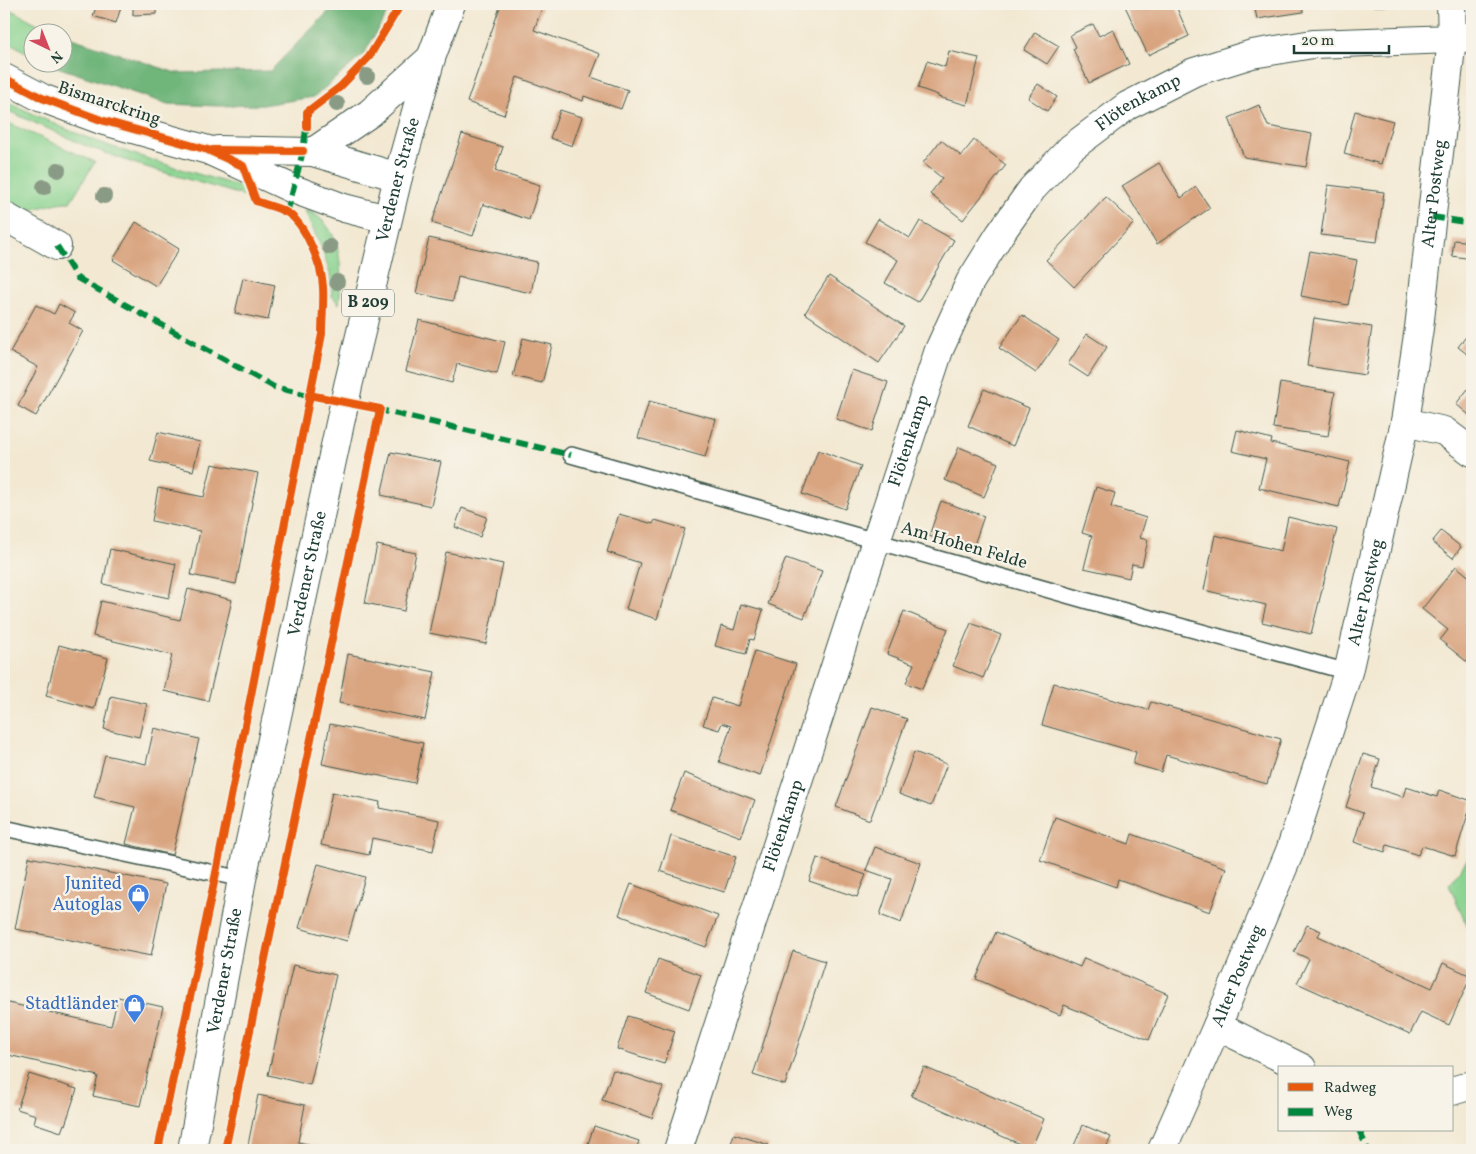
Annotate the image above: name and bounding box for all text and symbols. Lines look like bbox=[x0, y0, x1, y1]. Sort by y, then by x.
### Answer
north arrow bbox=[22, 22, 72, 72]
scale bar bbox=[1294, 22, 1388, 54]
text: 20 m bbox=[1301, 31, 1334, 52]
text: N bbox=[46, 46, 66, 67]
street label: Flötenkamp bbox=[1090, 68, 1185, 138]
street label: Bismarckring bbox=[54, 76, 164, 132]
street label: Verdener Straße bbox=[370, 115, 426, 245]
street label: Alter Postweg bbox=[1416, 138, 1453, 249]
road number: B 209 bbox=[342, 290, 394, 316]
street label: Flötenkamp bbox=[882, 391, 936, 490]
street label: Verdener Straße bbox=[282, 508, 333, 639]
street label: Am Hohen Felde bbox=[898, 516, 1030, 576]
street label: Alter Postweg bbox=[1342, 536, 1390, 648]
street label: Flötenkamp bbox=[757, 776, 810, 875]
place label: Junited Autoglas bbox=[53, 872, 122, 918]
shop icon: Junited Autoglas bbox=[126, 882, 150, 913]
street label: Verdener Straße bbox=[201, 906, 249, 1036]
street label: Alter Postweg bbox=[1205, 921, 1270, 1031]
place label: Stadtländer bbox=[25, 992, 118, 1017]
shop icon: Stadtländer bbox=[122, 992, 146, 1023]
legend bbox=[1278, 1066, 1454, 1132]
text: Radweg bbox=[1324, 1078, 1377, 1099]
text: Weg bbox=[1324, 1102, 1353, 1123]

